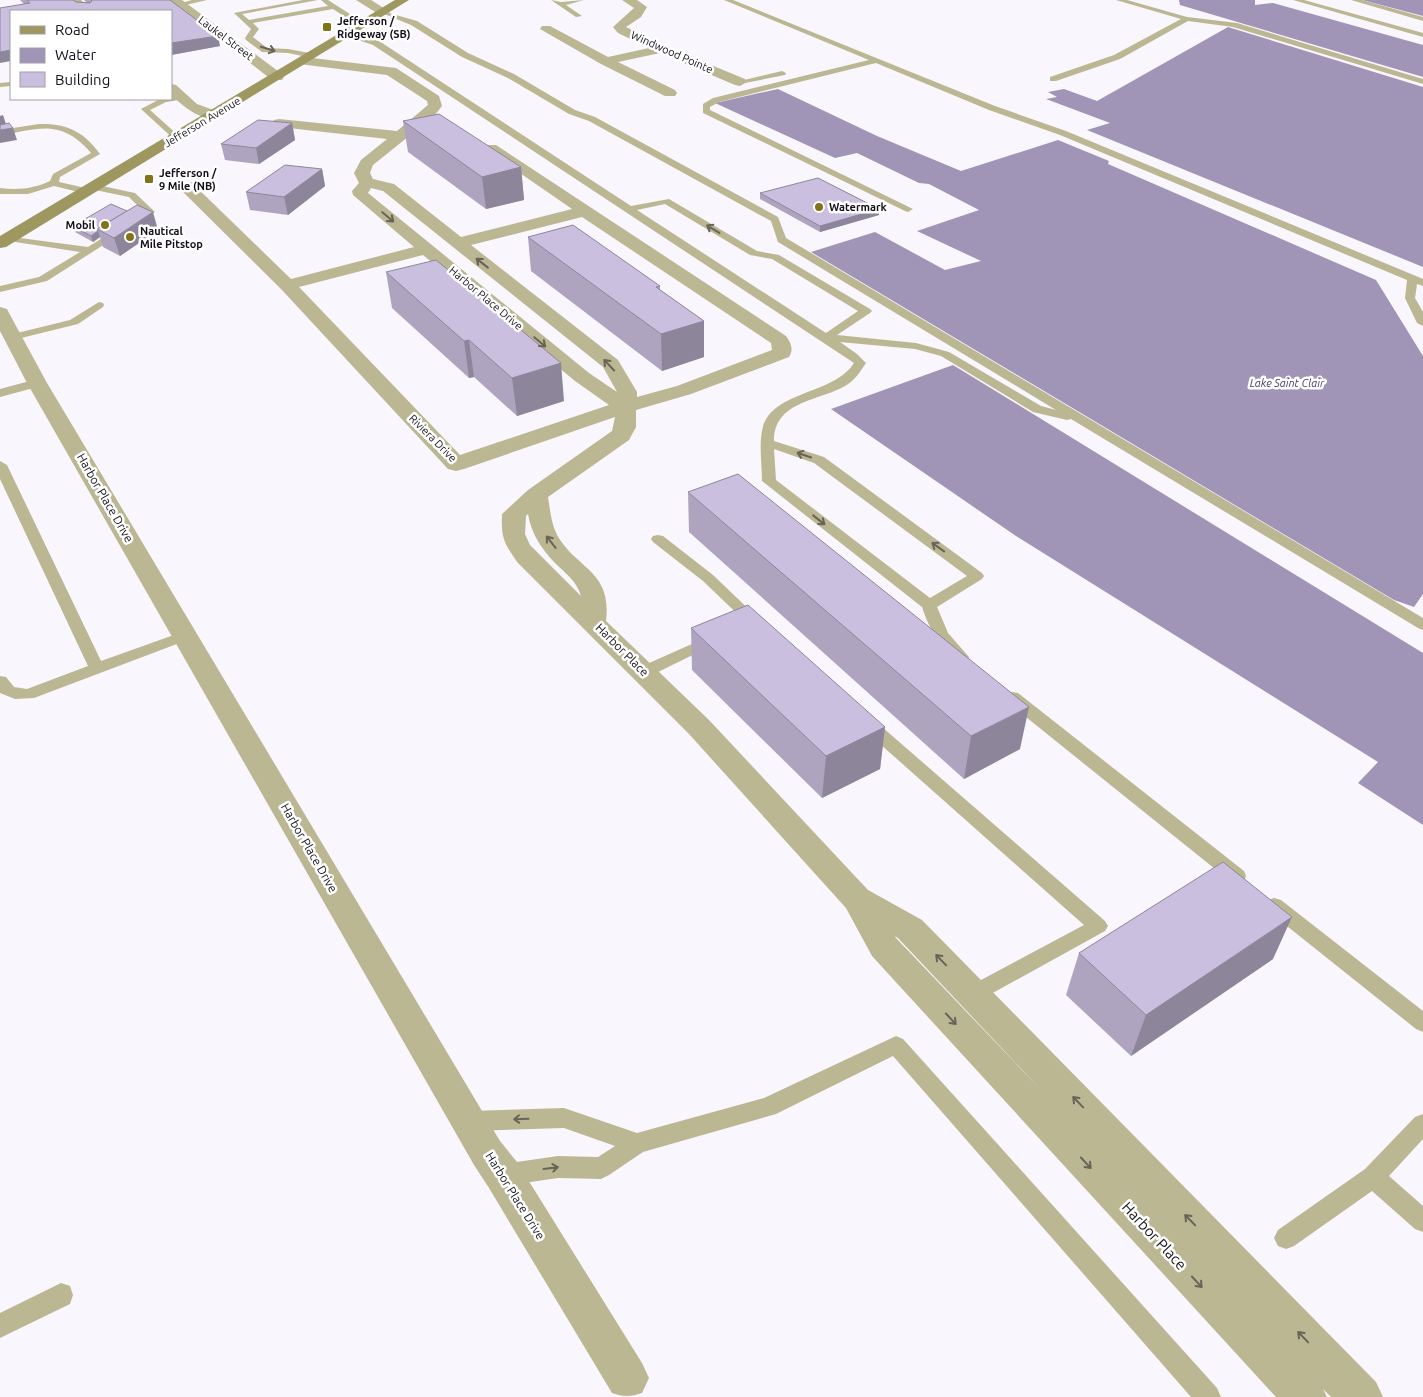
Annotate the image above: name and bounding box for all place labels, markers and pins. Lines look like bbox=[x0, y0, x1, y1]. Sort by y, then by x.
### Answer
place label: Jefferson / Ridgeway (SB) bbox=[337, 15, 411, 41]
marker: Jefferson / Ridgeway (SB) bbox=[321, 21, 333, 33]
place label: Jefferson / 9 Mile (NB) bbox=[159, 167, 217, 193]
marker: Jefferson / 9 Mile (NB) bbox=[143, 173, 155, 185]
marker: Watermark bbox=[813, 201, 825, 213]
place label: Watermark bbox=[829, 201, 887, 213]
place label: Mobil bbox=[66, 219, 96, 231]
marker: Mobil bbox=[99, 219, 111, 231]
place label: Nautical Mile Pitstop bbox=[140, 225, 203, 250]
marker: Nautical Mile Pitstop bbox=[124, 231, 136, 243]

